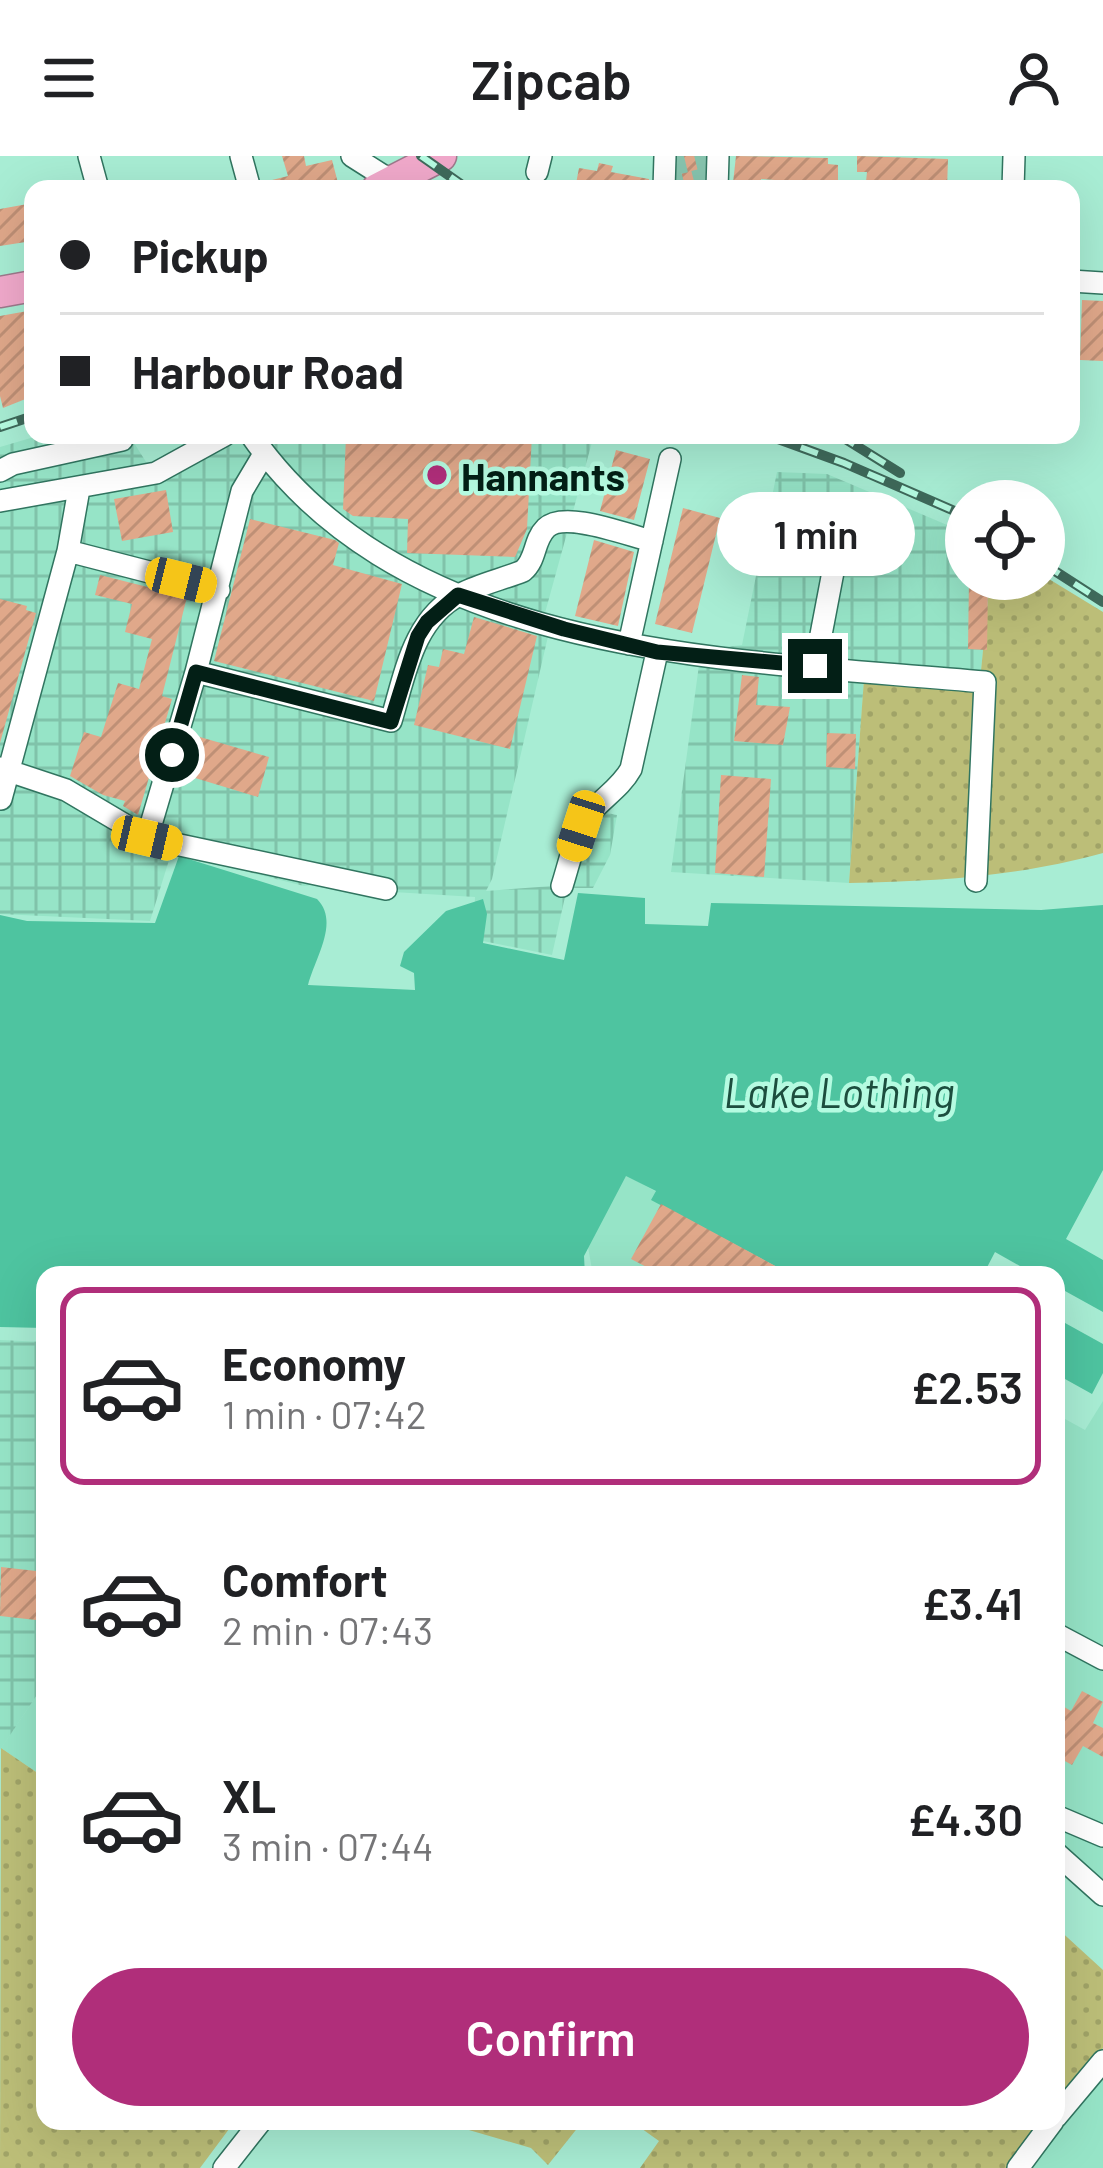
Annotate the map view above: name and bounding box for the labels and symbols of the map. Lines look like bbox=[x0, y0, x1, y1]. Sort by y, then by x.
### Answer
place label: Hannants bbox=[461, 452, 625, 499]
marker: Hannants bbox=[424, 462, 450, 488]
callout: 1 min bbox=[716, 492, 914, 576]
car bbox=[142, 554, 220, 606]
route end bbox=[788, 639, 842, 693]
route start bbox=[145, 728, 199, 782]
car bbox=[553, 786, 609, 866]
car bbox=[108, 812, 186, 864]
water label: Lake Lothing bbox=[724, 1066, 954, 1117]

